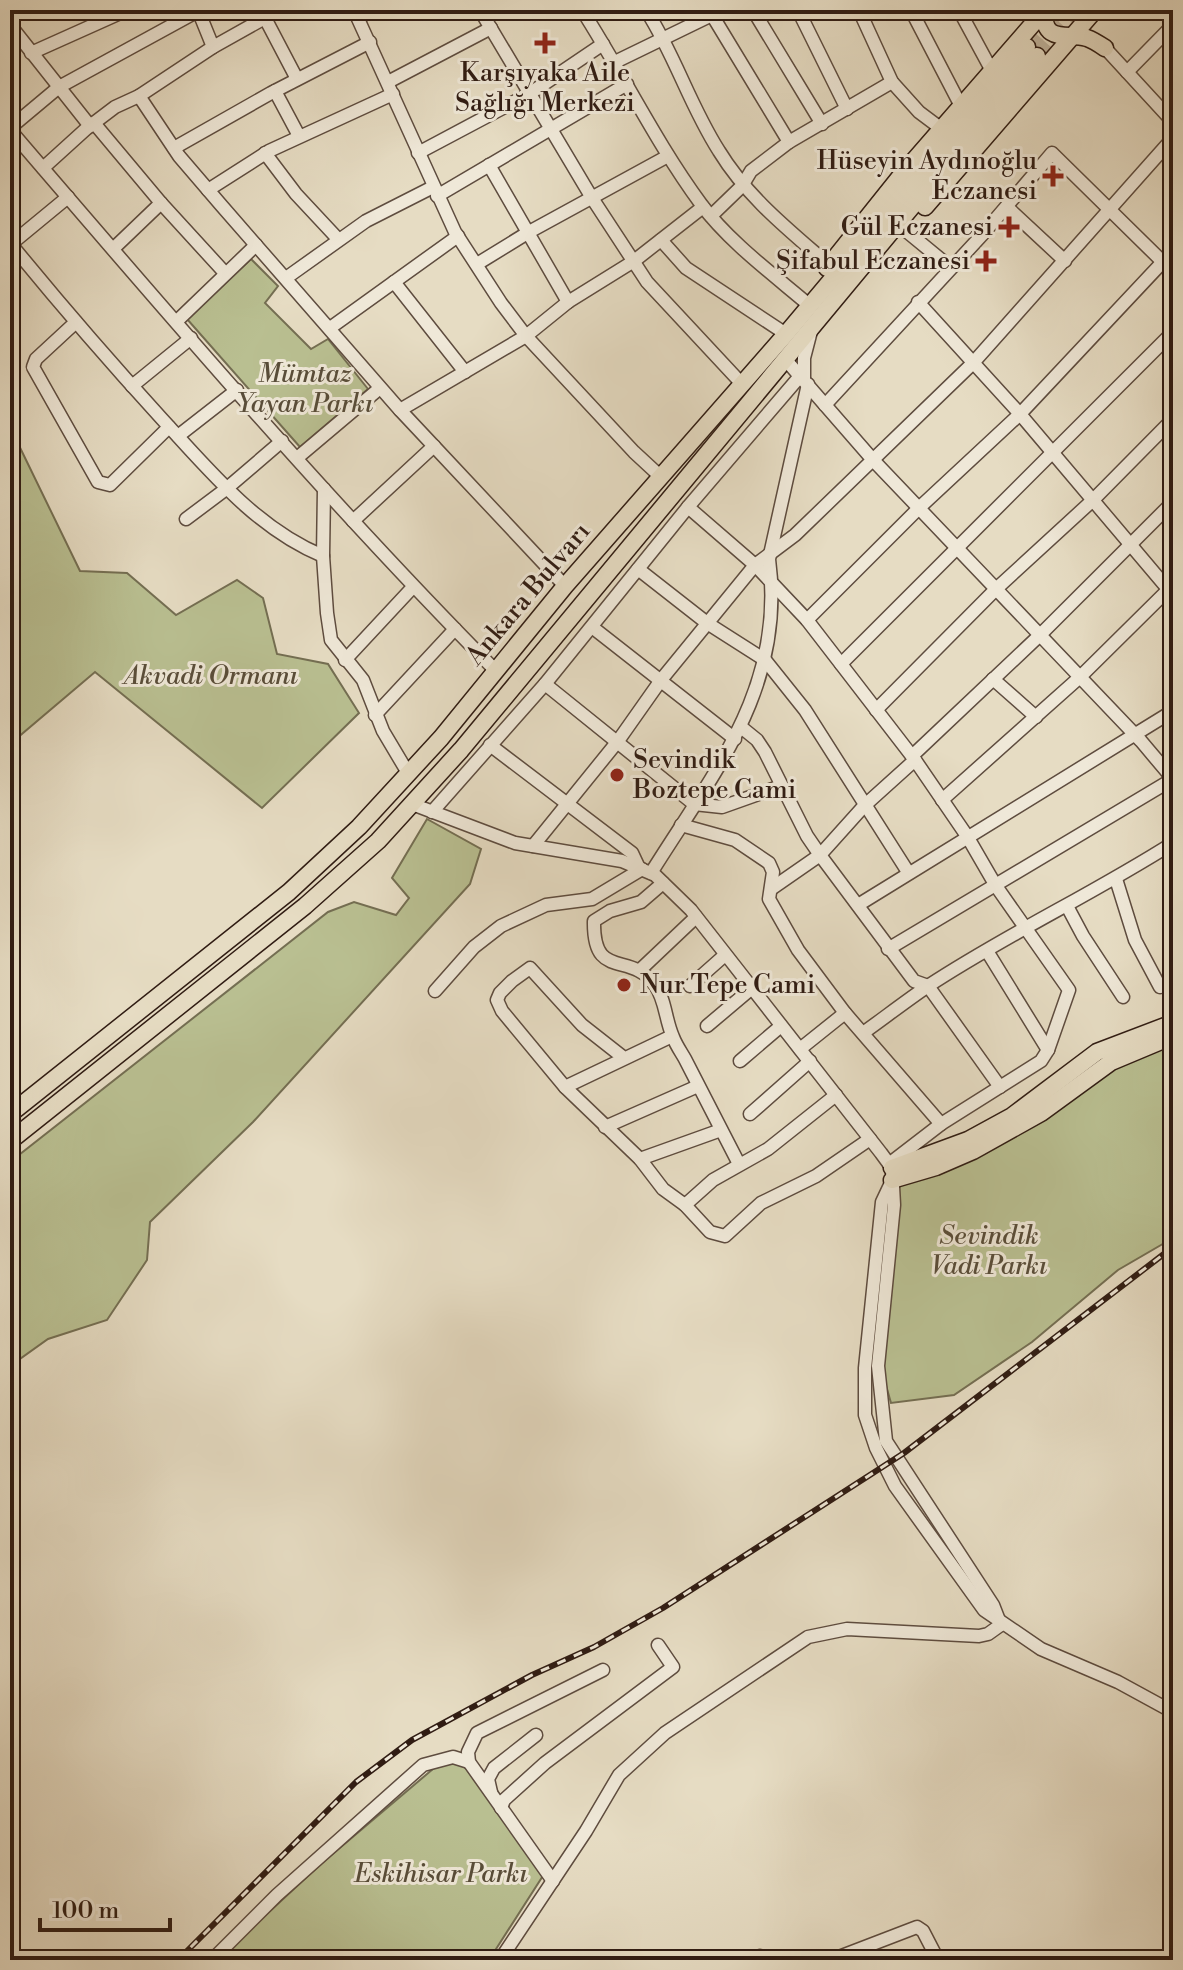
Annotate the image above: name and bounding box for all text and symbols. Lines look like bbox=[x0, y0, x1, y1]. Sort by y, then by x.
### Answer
marker: Karşıyaka Aile Sağlığı Merkezi bbox=[534, 32, 556, 54]
place label: Karşıyaka Aile Sağlığı Merkezi bbox=[455, 57, 635, 119]
place label: Hüseyin Aydınoğlu Eczanesi bbox=[817, 145, 1037, 207]
marker: Hüseyin Aydınoğlu Eczanesi bbox=[1044, 167, 1062, 185]
place label: Gül Eczanesi bbox=[841, 211, 993, 243]
marker: Gül Eczanesi bbox=[1000, 218, 1018, 236]
place label: Şifabul Eczanesi bbox=[776, 245, 970, 277]
marker: Şifabul Eczanesi bbox=[977, 252, 995, 270]
park label: Mümtaz Yayan Parkı bbox=[237, 358, 374, 420]
street label: Ankara Bulvarı bbox=[458, 516, 597, 673]
park label: Akvadi Ormanı bbox=[121, 660, 299, 692]
place label: Sevindik Boztepe Cami bbox=[632, 744, 796, 806]
marker: Sevindik Boztepe Cami bbox=[608, 766, 626, 784]
place label: Nur Tepe Cami bbox=[640, 969, 815, 1001]
marker: Nur Tepe Cami bbox=[615, 976, 633, 994]
park label: Sevindik Vadi Parkı bbox=[931, 1220, 1048, 1282]
park label: Eskihisar Parkı bbox=[353, 1858, 528, 1890]
scale bar bbox=[40, 1882, 170, 1932]
text: 100 m bbox=[52, 1896, 119, 1926]

